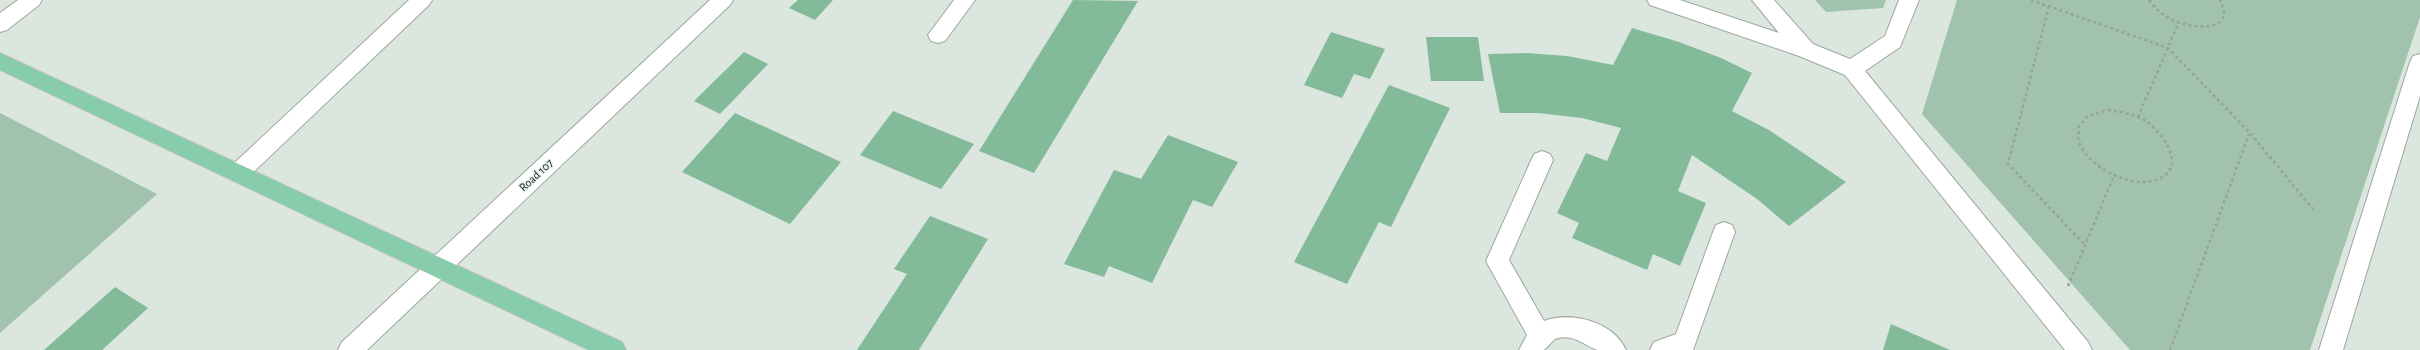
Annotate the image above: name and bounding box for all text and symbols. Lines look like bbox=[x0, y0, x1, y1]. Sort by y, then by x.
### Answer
street label: Road 107 bbox=[517, 157, 555, 193]

